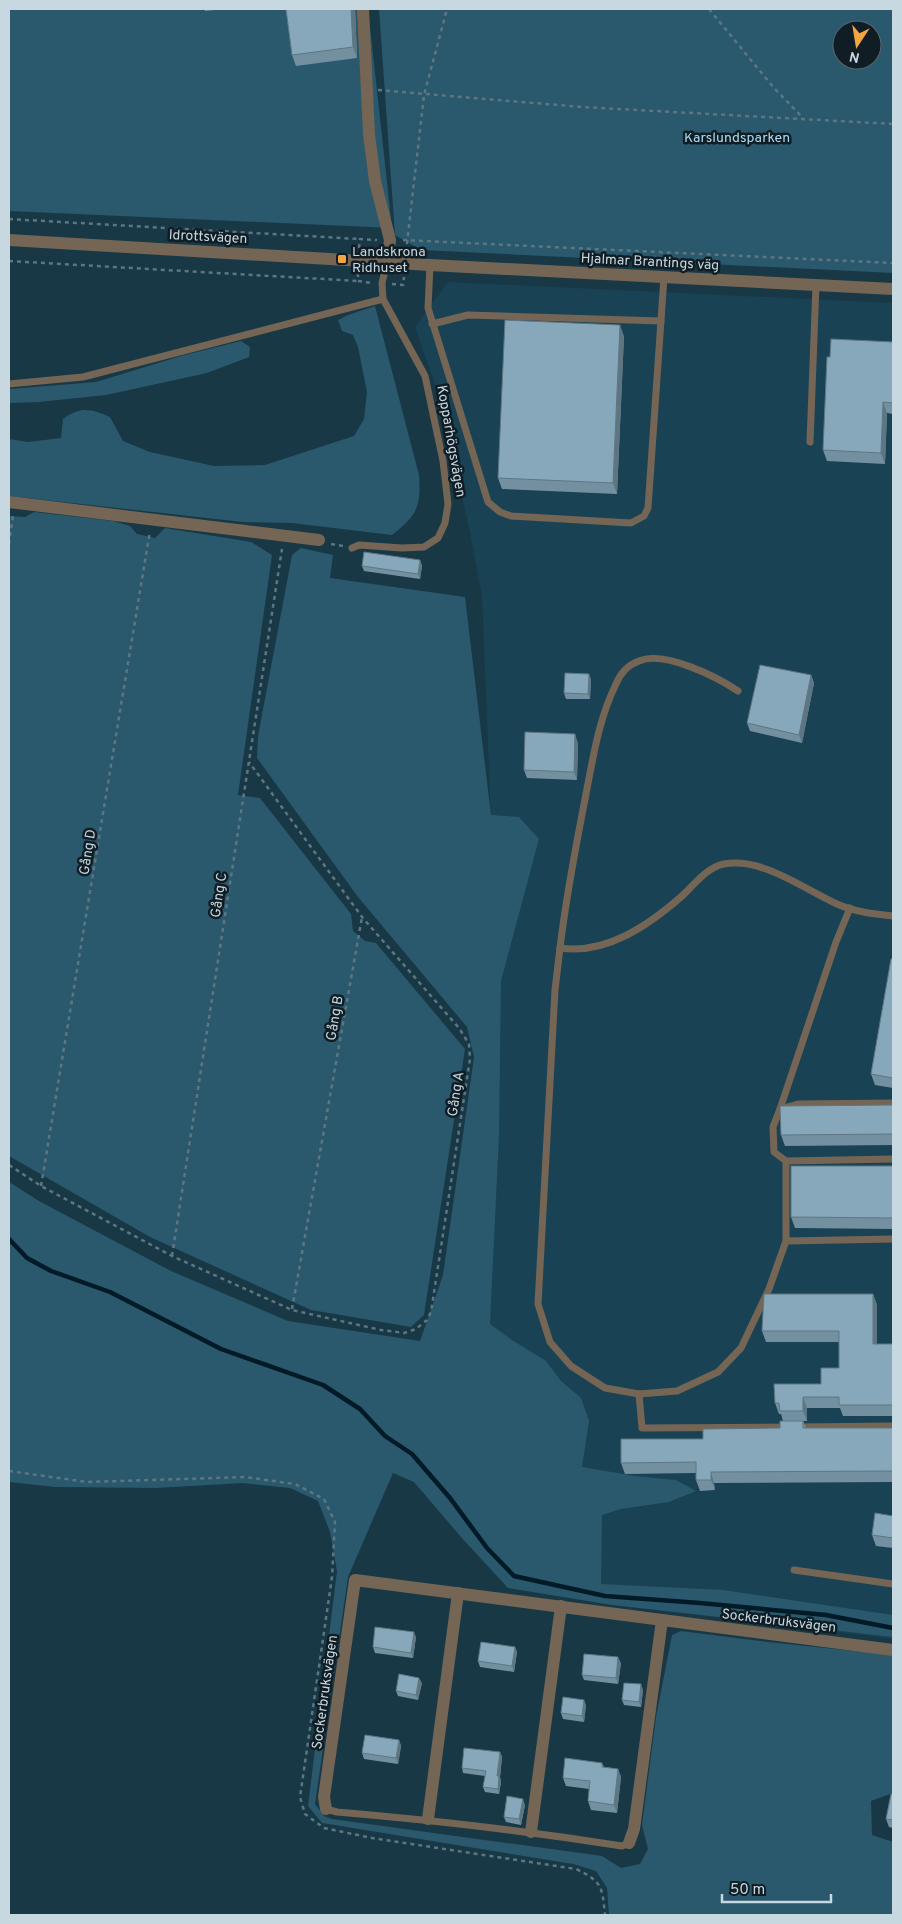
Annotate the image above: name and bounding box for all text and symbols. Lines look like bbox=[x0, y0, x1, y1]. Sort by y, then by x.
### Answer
north arrow bbox=[832, 20, 882, 70]
text: N bbox=[848, 47, 861, 66]
park label: Karslundsparken bbox=[684, 130, 790, 147]
street label: Idrottsvägen bbox=[168, 227, 248, 248]
place label: Landskrona Ridhuset bbox=[352, 244, 426, 277]
street label: Hjalmar Brantings väg bbox=[580, 250, 720, 275]
marker: Landskrona Ridhuset bbox=[336, 253, 348, 265]
street label: Kopparhögsvägen bbox=[432, 384, 469, 499]
street label: Gång D bbox=[77, 828, 100, 876]
street label: Gång C bbox=[208, 872, 231, 919]
street label: Gång B bbox=[323, 994, 348, 1042]
street label: Gång A bbox=[445, 1071, 468, 1118]
street label: Sockerbruksvägen bbox=[721, 1606, 837, 1637]
street label: Sockerbruksvägen bbox=[309, 1634, 342, 1750]
scale bar bbox=[722, 1872, 831, 1904]
text: 50 m bbox=[730, 1881, 765, 1900]

